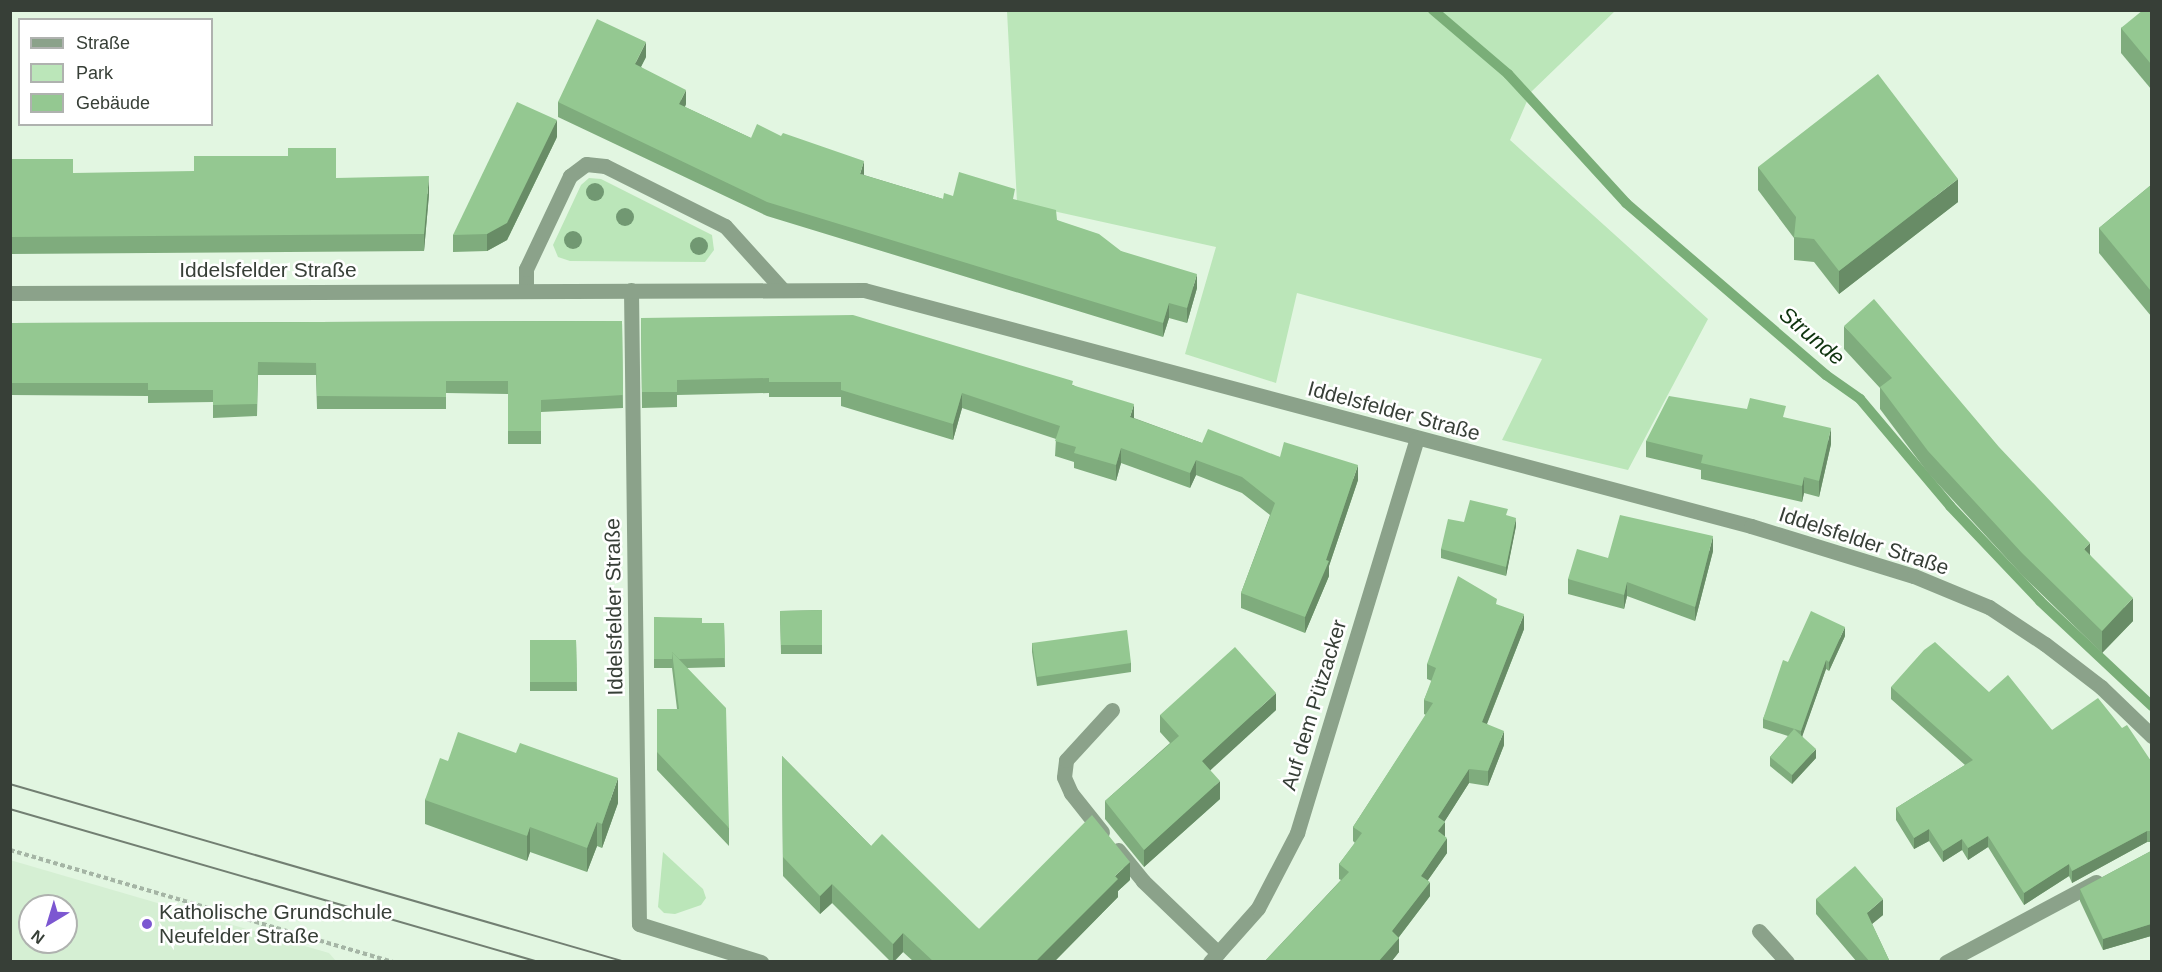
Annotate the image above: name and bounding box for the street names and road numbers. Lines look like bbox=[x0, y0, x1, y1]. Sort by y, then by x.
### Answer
street label: Iddelsfelder Straße bbox=[179, 257, 357, 283]
street label: Iddelsfelder Straße bbox=[1305, 376, 1483, 446]
street label: Iddelsfelder Straße bbox=[1776, 502, 1952, 580]
street label: Iddelsfelder Straße bbox=[600, 518, 628, 696]
street label: Auf dem Pützacker bbox=[1276, 616, 1352, 794]

